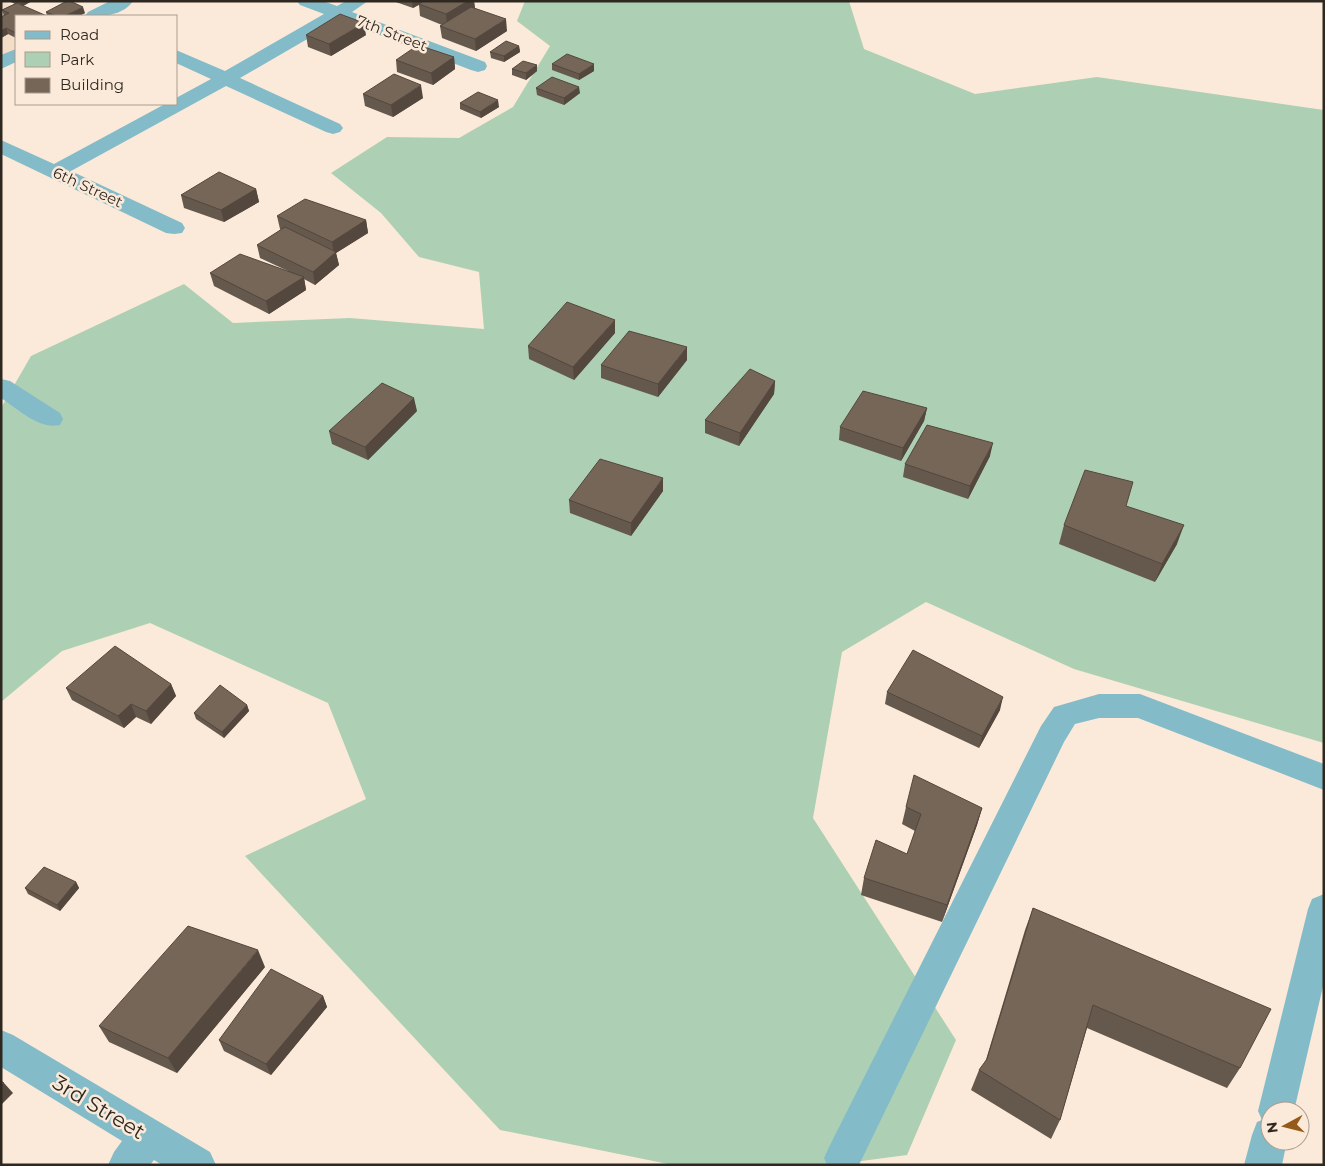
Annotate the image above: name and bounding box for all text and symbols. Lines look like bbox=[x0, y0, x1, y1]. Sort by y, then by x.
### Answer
street label: 7th Street bbox=[354, 11, 430, 55]
legend bbox=[15, 15, 178, 105]
text: Road bbox=[60, 25, 99, 44]
text: Park bbox=[60, 50, 94, 69]
text: Building bbox=[60, 75, 124, 94]
street label: 6th Street bbox=[50, 163, 126, 211]
street label: 3rd Street bbox=[48, 1070, 150, 1144]
north arrow bbox=[1260, 1101, 1310, 1151]
text: N bbox=[1262, 1121, 1282, 1134]

